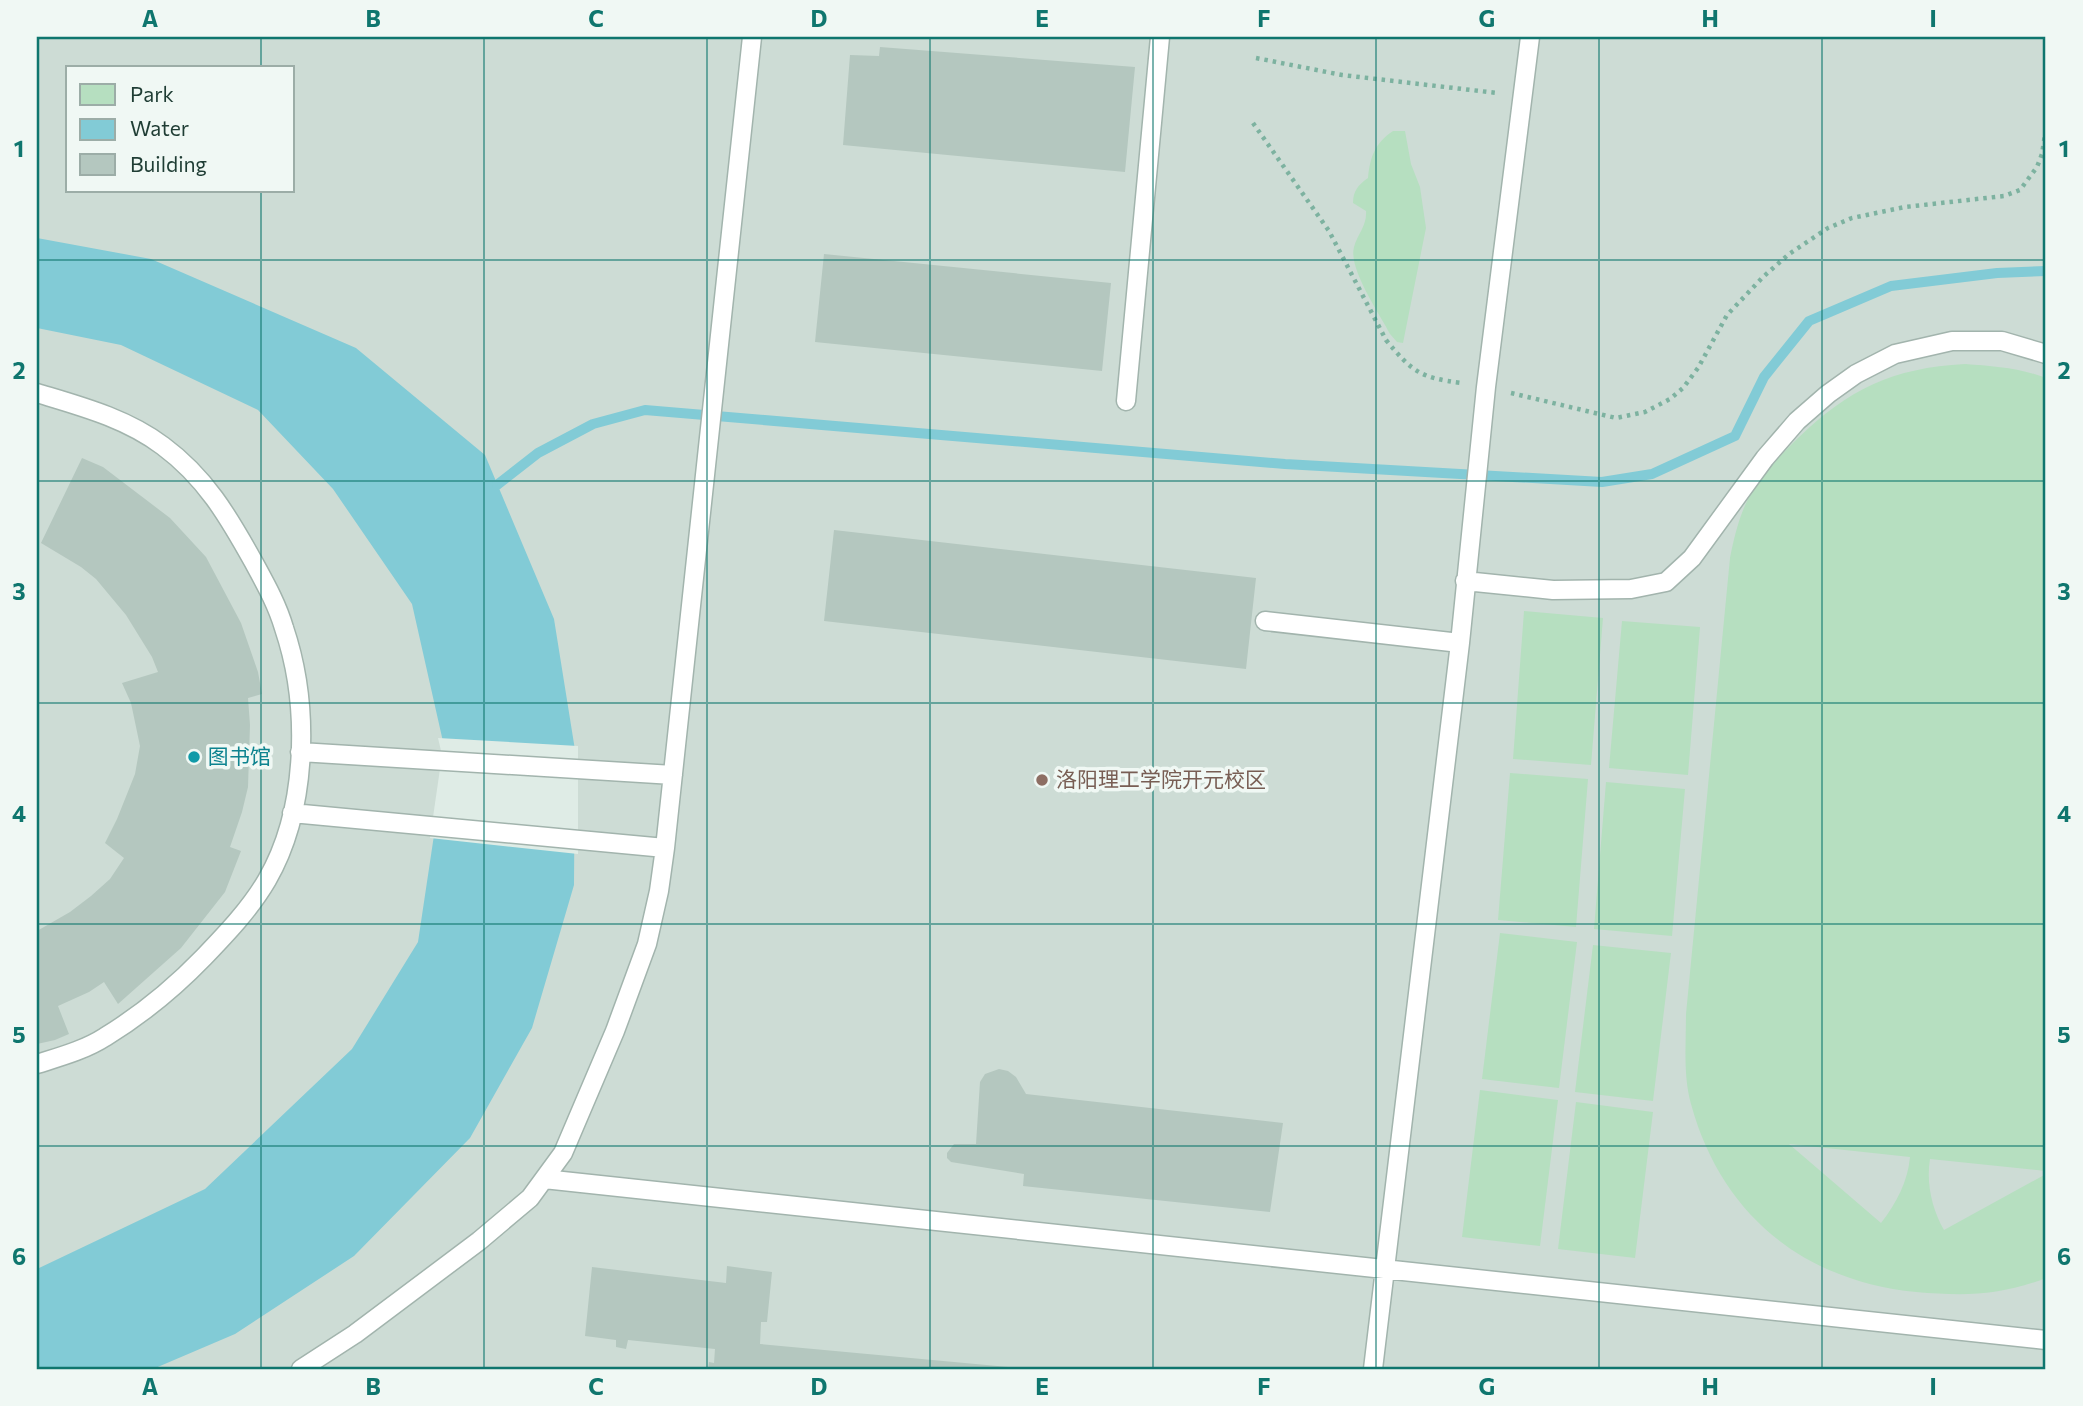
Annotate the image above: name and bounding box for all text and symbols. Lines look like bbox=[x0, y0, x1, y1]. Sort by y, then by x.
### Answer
text: A bbox=[142, 4, 159, 32]
text: B bbox=[365, 4, 381, 32]
text: C bbox=[588, 4, 604, 32]
text: D bbox=[811, 4, 828, 32]
text: E bbox=[1035, 4, 1049, 32]
text: F bbox=[1257, 4, 1271, 32]
text: G bbox=[1479, 4, 1495, 32]
text: H bbox=[1701, 4, 1719, 32]
text: I bbox=[1929, 4, 1937, 32]
legend bbox=[66, 66, 294, 192]
text: Park bbox=[130, 81, 174, 106]
text: Water bbox=[130, 115, 189, 140]
text: 1 bbox=[14, 134, 24, 162]
text: 1 bbox=[2059, 134, 2069, 162]
text: Building bbox=[130, 151, 207, 176]
text: 2 bbox=[12, 356, 26, 384]
text: 2 bbox=[2057, 356, 2071, 384]
text: 3 bbox=[12, 577, 26, 605]
text: 3 bbox=[2057, 577, 2071, 605]
place label: 图书馆 bbox=[208, 743, 271, 768]
marker: 图书馆 bbox=[186, 749, 202, 765]
place label: 洛阳理工学院开元校区 bbox=[1056, 766, 1266, 791]
marker: 洛阳理工学院开元校区 bbox=[1034, 772, 1050, 788]
text: 4 bbox=[12, 799, 26, 827]
text: 4 bbox=[2057, 799, 2071, 827]
text: 5 bbox=[12, 1020, 26, 1048]
text: 5 bbox=[2057, 1020, 2071, 1048]
text: 6 bbox=[12, 1242, 26, 1270]
text: 6 bbox=[2057, 1242, 2071, 1270]
text: A bbox=[142, 1372, 159, 1400]
text: B bbox=[365, 1372, 381, 1400]
text: C bbox=[588, 1372, 604, 1400]
text: D bbox=[811, 1372, 828, 1400]
text: E bbox=[1035, 1372, 1049, 1400]
text: F bbox=[1257, 1372, 1271, 1400]
text: G bbox=[1479, 1372, 1495, 1400]
text: H bbox=[1701, 1372, 1719, 1400]
text: I bbox=[1929, 1372, 1937, 1400]

